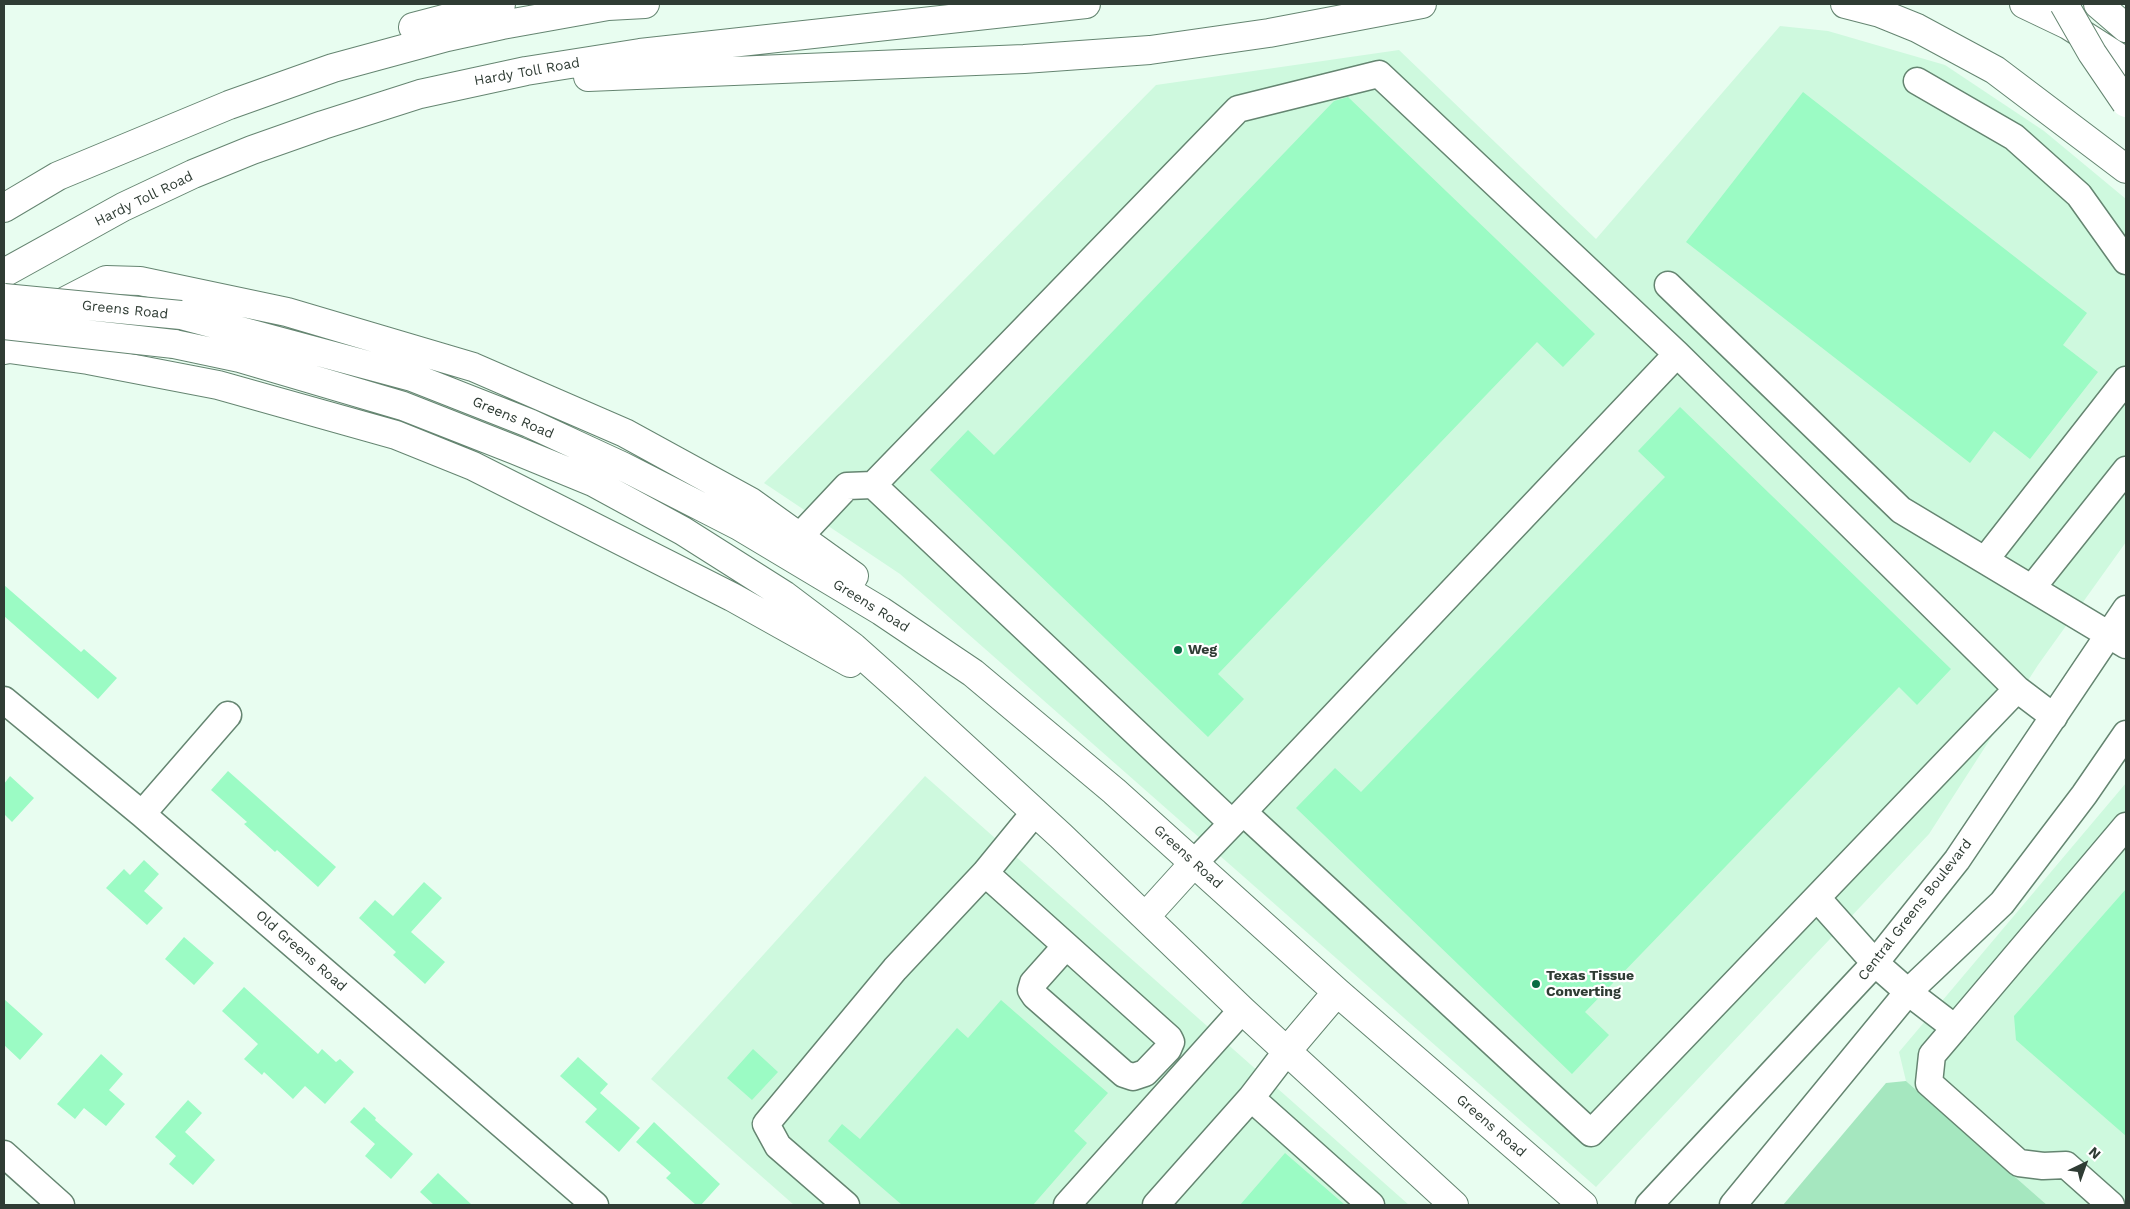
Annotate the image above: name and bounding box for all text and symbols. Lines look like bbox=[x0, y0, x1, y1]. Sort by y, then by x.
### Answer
street label: Hardy Toll Road bbox=[473, 54, 581, 90]
street label: Hardy Toll Road bbox=[92, 168, 196, 230]
street label: Greens Road bbox=[81, 297, 169, 323]
street label: Greens Road bbox=[470, 393, 556, 443]
street label: Greens Road bbox=[830, 576, 912, 636]
place label: Weg bbox=[1188, 642, 1217, 658]
marker: Weg bbox=[1172, 644, 1184, 656]
street label: Greens Road bbox=[1150, 822, 1226, 892]
street label: Central Greens Boulevard bbox=[1855, 836, 1975, 984]
street label: Old Greens Road bbox=[252, 907, 350, 995]
place label: Texas Tissue Converting bbox=[1546, 968, 1634, 1000]
marker: Texas Tissue Converting bbox=[1530, 978, 1542, 990]
street label: Greens Road bbox=[1453, 1091, 1529, 1161]
north arrow bbox=[2060, 1139, 2110, 1189]
text: N bbox=[2086, 1143, 2104, 1162]

